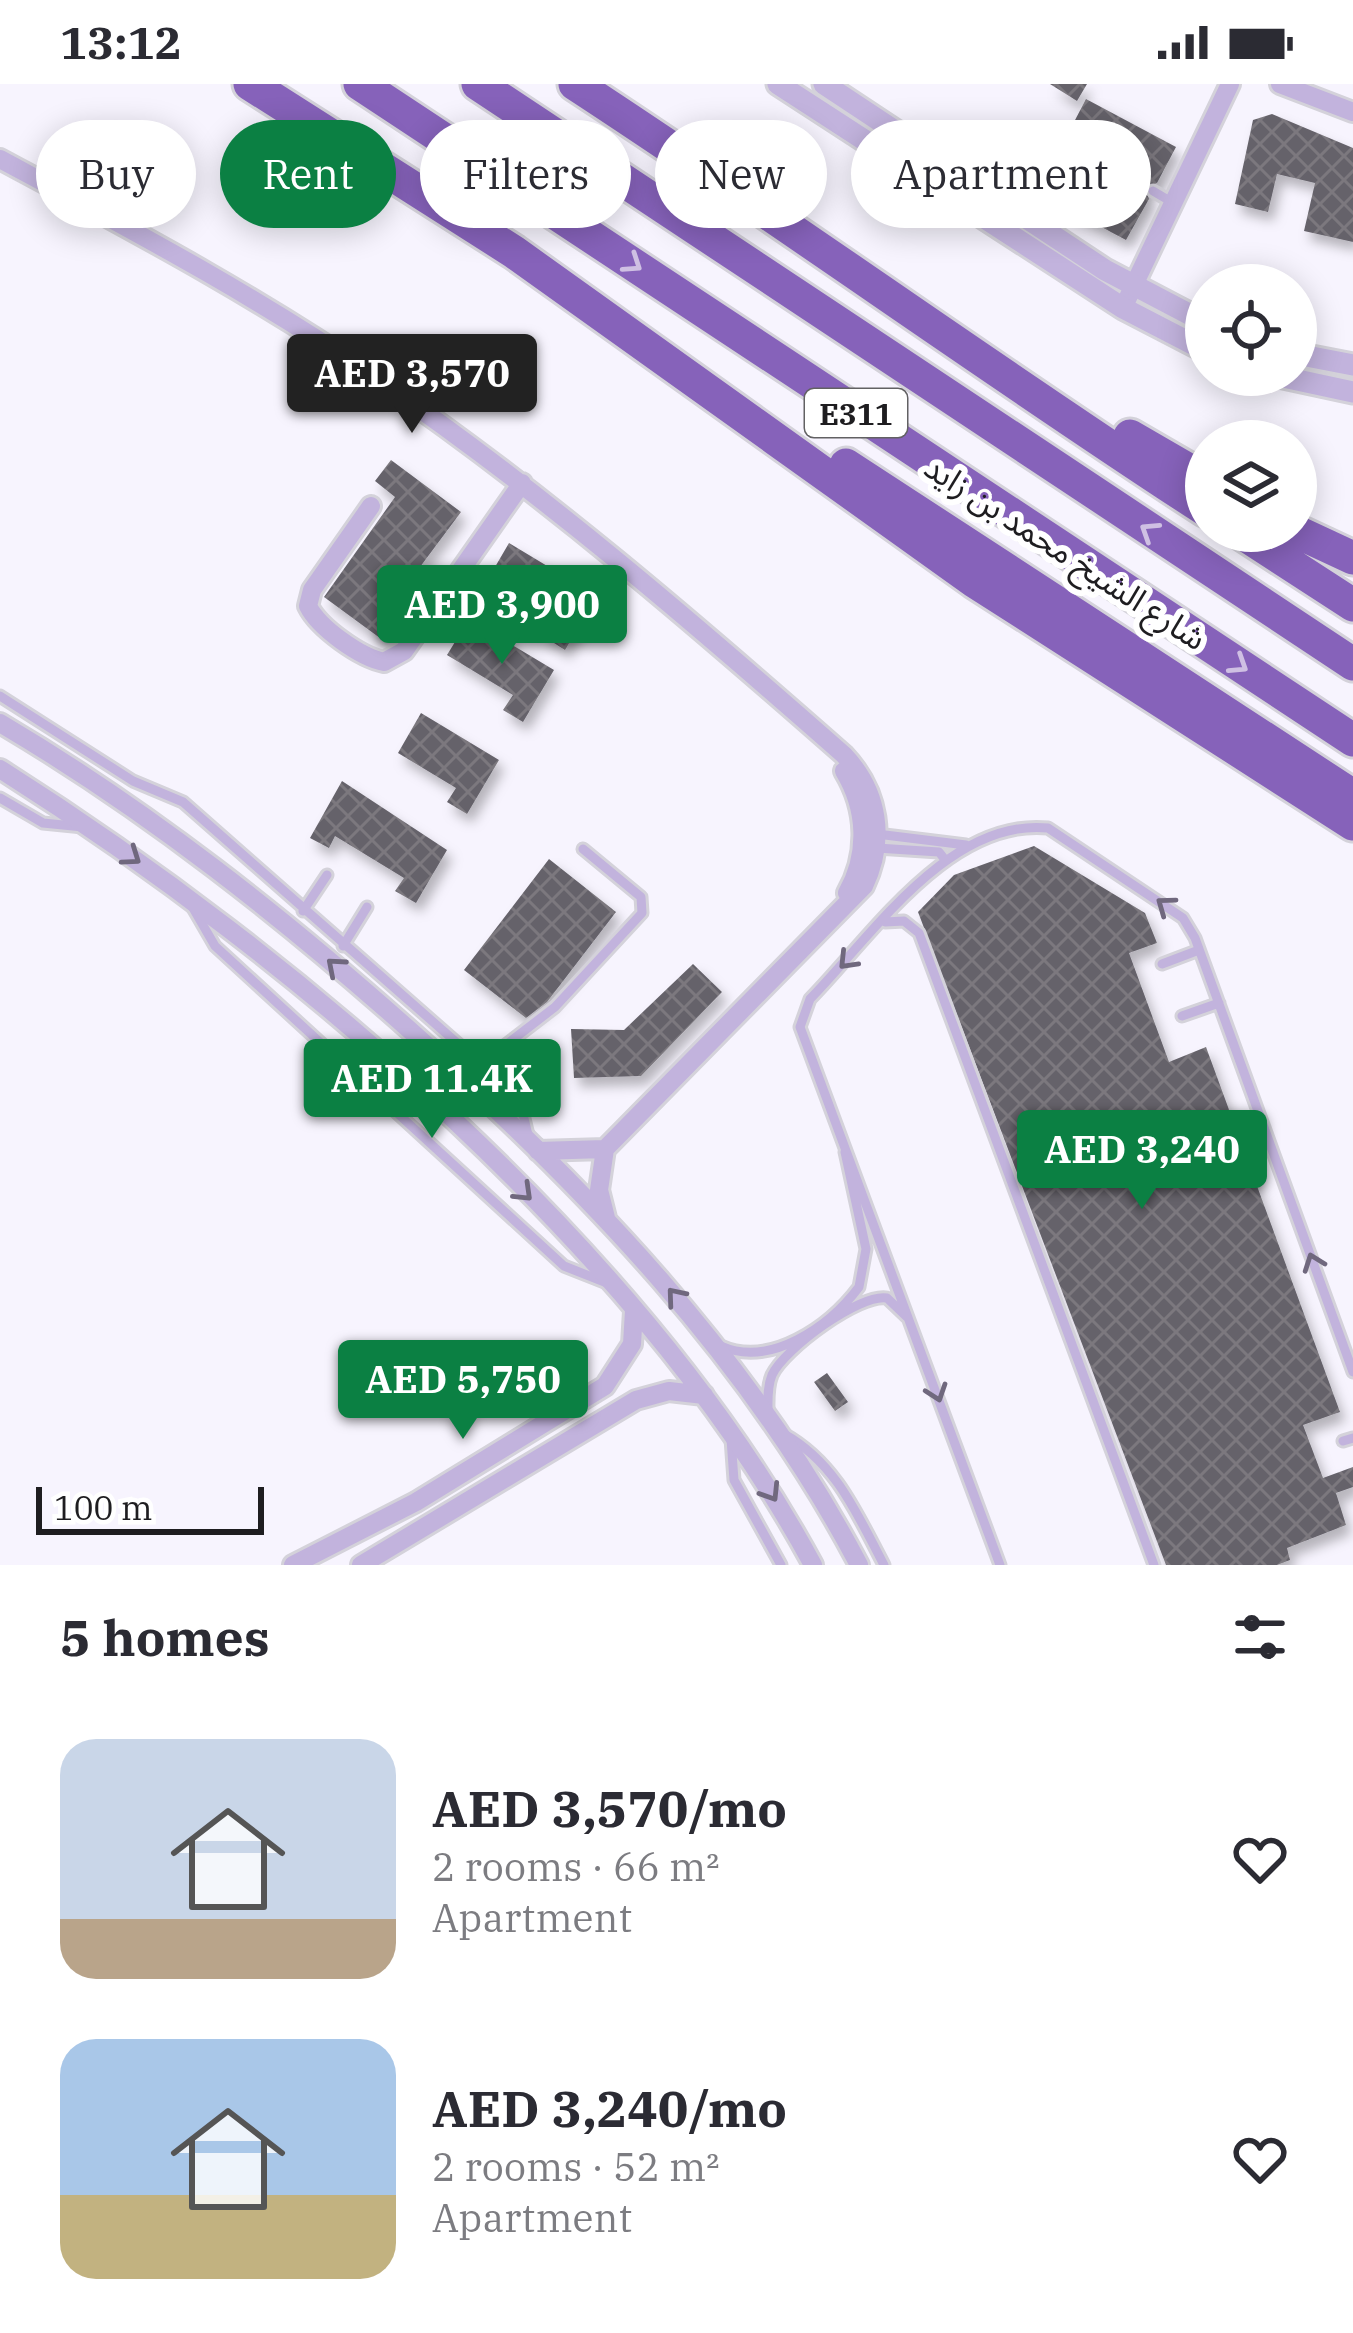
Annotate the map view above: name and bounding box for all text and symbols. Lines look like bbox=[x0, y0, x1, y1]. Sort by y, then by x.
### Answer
text: 13:12 bbox=[60, 13, 182, 71]
chip: Buy bbox=[36, 120, 196, 228]
chip: Rent bbox=[220, 120, 396, 228]
chip: Filters bbox=[420, 120, 631, 228]
chip: New bbox=[655, 120, 827, 228]
chip: Apartment bbox=[851, 120, 1151, 228]
one-way arrow bbox=[620, 250, 642, 272]
map controls bbox=[1185, 264, 1317, 552]
button: locate bbox=[1185, 264, 1317, 396]
pin: AED 3,570 bbox=[275, 334, 549, 436]
text: AED 3,570 bbox=[314, 347, 510, 398]
road number: E311 bbox=[805, 389, 907, 437]
button: layers bbox=[1185, 420, 1317, 552]
street label: شارع الشيخ محمد بن زايد bbox=[915, 445, 1215, 663]
one-way arrow bbox=[1141, 524, 1163, 546]
pin: AED 3,900 bbox=[365, 565, 639, 667]
text: AED 3,900 bbox=[404, 578, 600, 629]
one-way arrow bbox=[1225, 650, 1247, 672]
one-way arrow bbox=[119, 843, 141, 865]
one-way arrow bbox=[1157, 897, 1178, 919]
one-way arrow bbox=[840, 947, 862, 969]
one-way arrow bbox=[327, 958, 349, 980]
pin: AED 11.4K bbox=[295, 1039, 569, 1141]
text: AED 11.4K bbox=[331, 1052, 533, 1103]
pin: AED 3,240 bbox=[1005, 1110, 1279, 1212]
text: AED 3,240 bbox=[1044, 1123, 1240, 1174]
one-way arrow bbox=[510, 1178, 531, 1200]
one-way arrow bbox=[1303, 1252, 1327, 1273]
one-way arrow bbox=[667, 1287, 689, 1309]
pin: AED 5,750 bbox=[326, 1340, 600, 1442]
text: AED 5,750 bbox=[365, 1353, 561, 1404]
one-way arrow bbox=[923, 1382, 948, 1403]
one-way arrow bbox=[757, 1480, 779, 1502]
scale bar bbox=[36, 1481, 264, 1534]
text: 100 m bbox=[54, 1486, 153, 1529]
text: 5 homes bbox=[60, 1604, 270, 1670]
icon: filters bbox=[1227, 1604, 1293, 1670]
text: AED 3,570/mo bbox=[432, 1775, 787, 1841]
icon: home bbox=[156, 1787, 300, 1931]
icon: heart bbox=[1227, 1826, 1293, 1892]
text: 2 rooms · 66 m² bbox=[432, 1841, 720, 1892]
text: Apartment bbox=[432, 1892, 632, 1943]
text: AED 3,240/mo bbox=[432, 2075, 787, 2141]
icon: home bbox=[156, 2087, 300, 2231]
icon: heart bbox=[1227, 2126, 1293, 2192]
text: 2 rooms · 52 m² bbox=[432, 2141, 720, 2192]
text: Apartment bbox=[432, 2192, 632, 2243]

